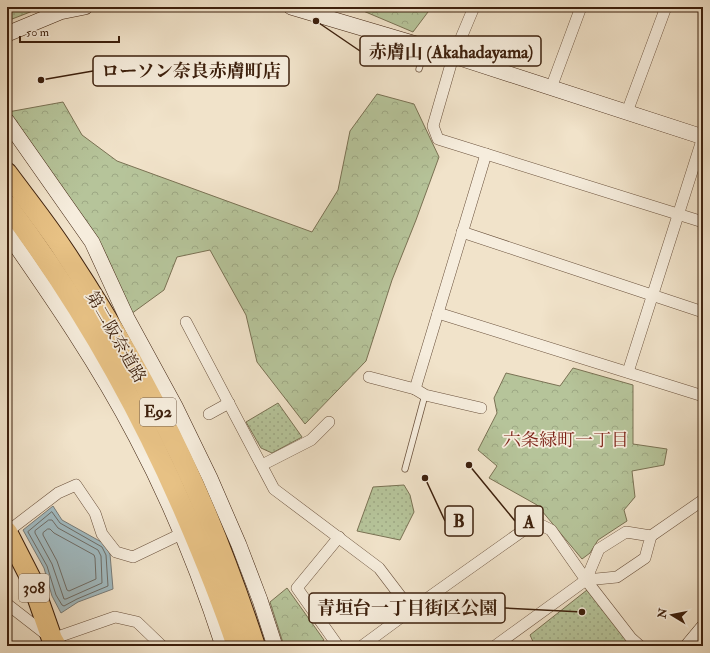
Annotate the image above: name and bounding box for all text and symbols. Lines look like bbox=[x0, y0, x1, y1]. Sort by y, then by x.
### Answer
scale bar bbox=[20, 18, 119, 44]
text: 50 m bbox=[26, 25, 50, 40]
callout: 赤膚山 (Akahadayama) bbox=[360, 36, 541, 66]
text: 赤膚山 (Akahadayama) bbox=[369, 41, 534, 64]
callout: ローソン奈良赤膚町店 bbox=[93, 56, 289, 86]
text: ローソン奈良赤膚町店 bbox=[101, 60, 281, 83]
street label: 第二阪奈道路 bbox=[81, 288, 151, 386]
road number: E92 bbox=[140, 398, 176, 426]
district label: 六条緑町一丁目 bbox=[503, 429, 629, 452]
callout: B bbox=[445, 506, 473, 536]
callout: A bbox=[515, 506, 543, 536]
text: B bbox=[453, 510, 465, 533]
text: A bbox=[522, 511, 535, 534]
road number: 308 bbox=[19, 574, 49, 602]
callout: 青垣台一丁目街区公園 bbox=[309, 593, 505, 623]
north arrow bbox=[652, 595, 692, 635]
text: 青垣台一丁目街区公園 bbox=[317, 597, 497, 620]
text: N bbox=[655, 606, 670, 620]

